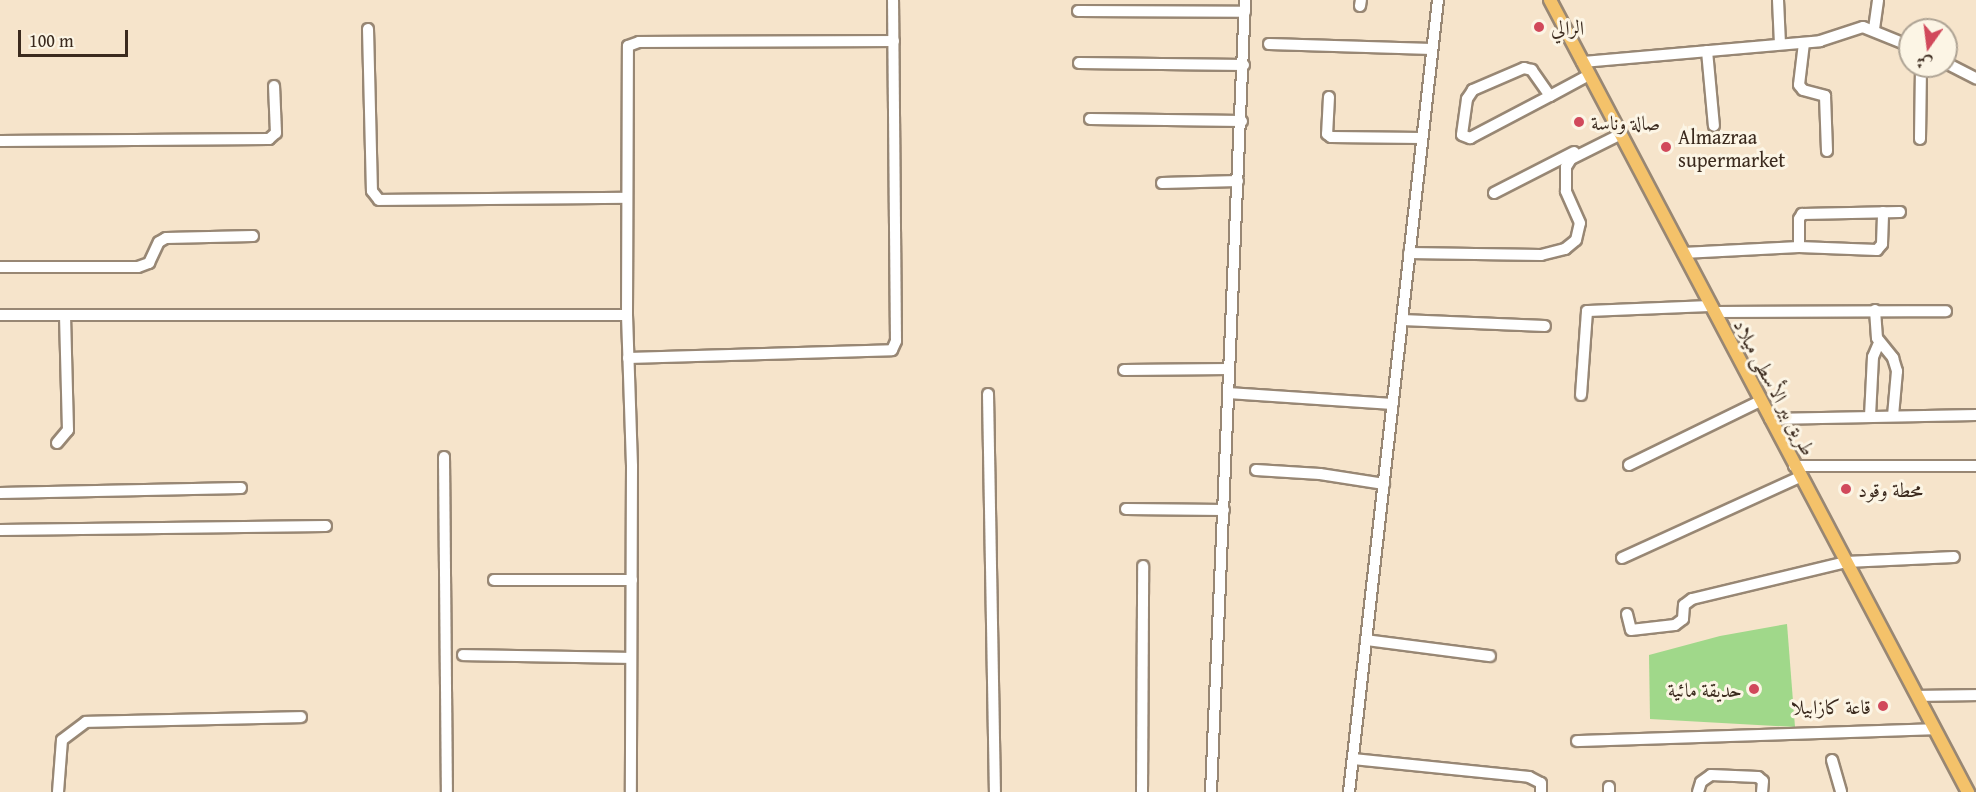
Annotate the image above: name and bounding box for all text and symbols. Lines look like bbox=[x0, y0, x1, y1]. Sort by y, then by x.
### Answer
place label: الرالي bbox=[1551, 15, 1584, 39]
scale bar bbox=[21, 18, 130, 56]
north arrow bbox=[1898, 18, 1958, 78]
marker: الرالي bbox=[1532, 20, 1546, 34]
text: 100 m bbox=[29, 27, 74, 54]
text: ش bbox=[1914, 50, 1935, 77]
place label: صالة وناسة bbox=[1591, 110, 1660, 134]
marker: صالة وناسة bbox=[1572, 115, 1586, 129]
place label: Almazraa supermarket bbox=[1678, 124, 1785, 171]
marker: Almazraa supermarket bbox=[1659, 140, 1673, 154]
street label: طريق بير الأسطى ميلاد bbox=[1729, 315, 1821, 459]
place label: محطة وقود bbox=[1858, 477, 1923, 501]
marker: محطة وقود bbox=[1839, 482, 1853, 496]
place label: حديقة مائية bbox=[1668, 677, 1742, 701]
marker: حديقة مائية bbox=[1747, 682, 1761, 696]
place label: قاعة كازابيلا bbox=[1791, 694, 1871, 718]
marker: قاعة كازابيلا bbox=[1876, 699, 1890, 713]

